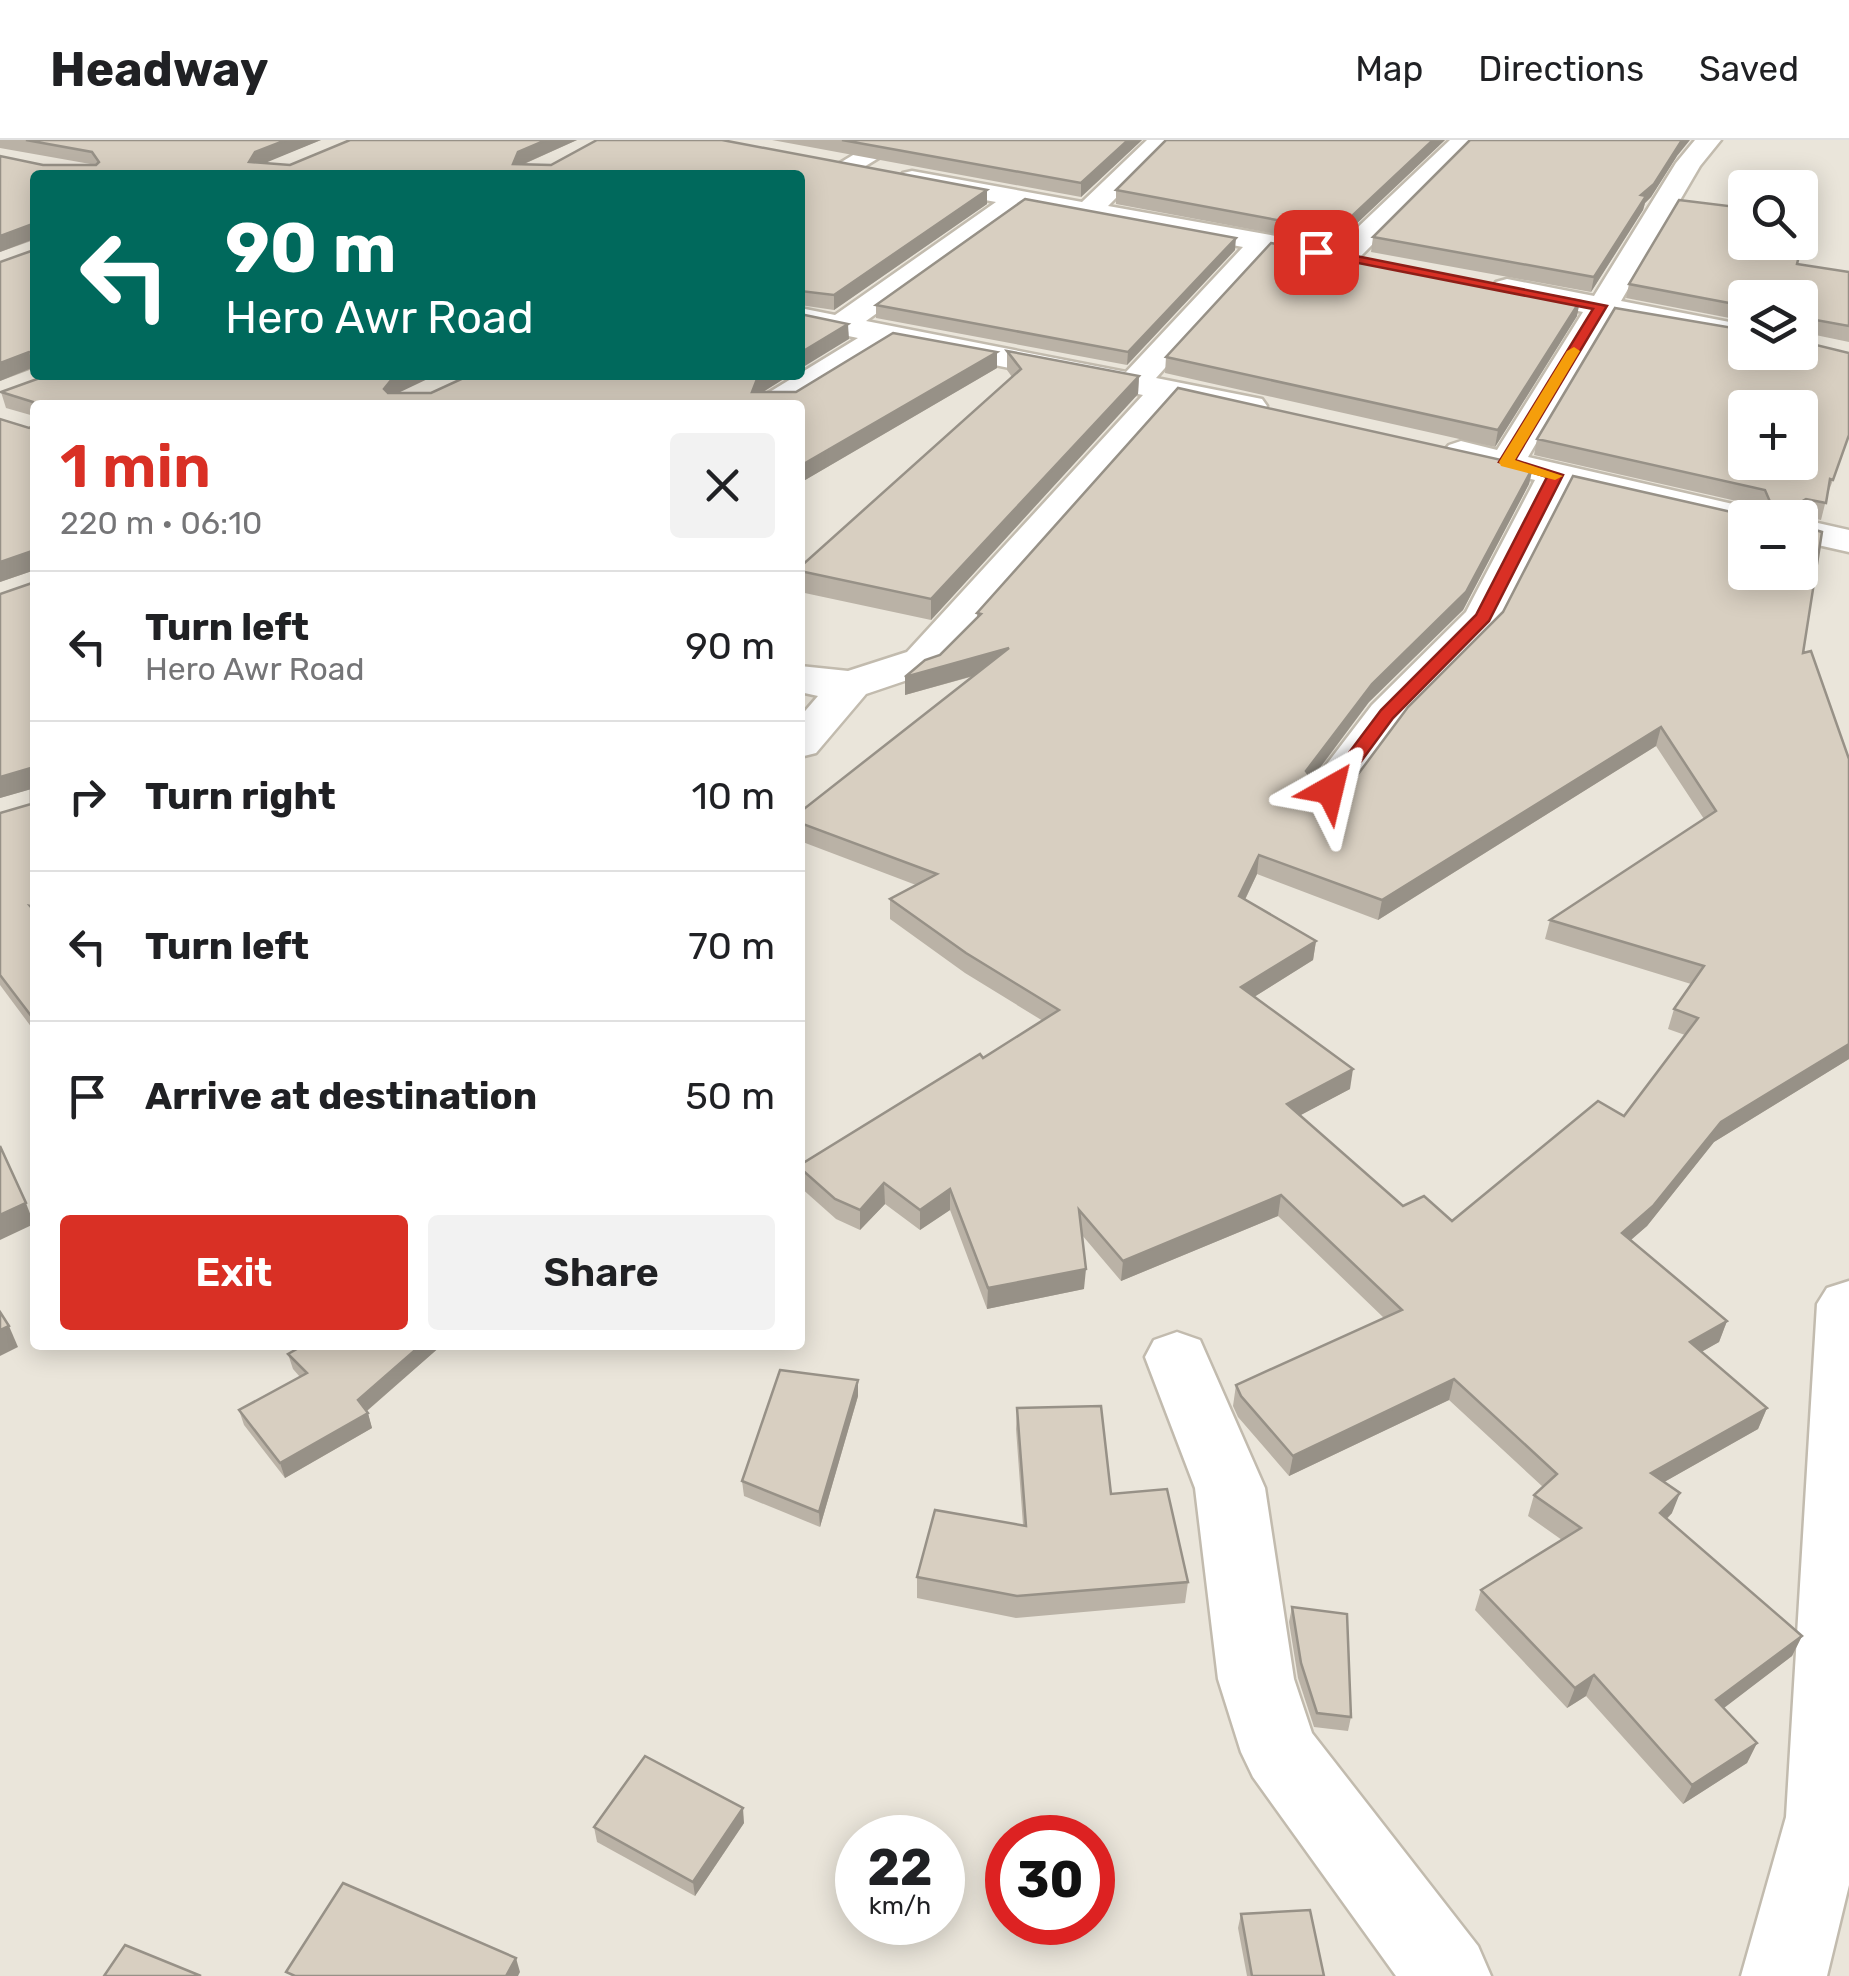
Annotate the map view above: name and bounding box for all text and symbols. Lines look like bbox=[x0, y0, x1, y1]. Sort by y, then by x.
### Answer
text: Headway bbox=[50, 41, 268, 98]
text: Map bbox=[1355, 48, 1423, 90]
text: Directions bbox=[1478, 48, 1644, 90]
text: Saved bbox=[1699, 48, 1799, 90]
map controls bbox=[1728, 170, 1818, 590]
button: search bbox=[1728, 170, 1818, 260]
text: 90 m bbox=[225, 207, 397, 290]
icon: left bbox=[60, 210, 190, 340]
pin bbox=[1274, 210, 1359, 295]
icon: arrive bbox=[1289, 225, 1344, 280]
button: layers bbox=[1728, 280, 1818, 370]
text: Hero Awr Road bbox=[225, 291, 534, 344]
button: + bbox=[1728, 390, 1818, 480]
text: 1 min bbox=[60, 431, 211, 502]
button: close bbox=[670, 433, 775, 538]
button: − bbox=[1728, 500, 1818, 590]
text: 220 m · 06:10 bbox=[60, 504, 262, 542]
text: Turn left bbox=[145, 604, 309, 650]
icon: left bbox=[60, 619, 115, 674]
text: 90 m bbox=[685, 623, 775, 669]
text: Hero Awr Road bbox=[145, 650, 365, 688]
position arrow bbox=[1278, 738, 1382, 842]
icon: right bbox=[60, 769, 115, 824]
text: Turn right bbox=[145, 773, 336, 819]
text: 10 m bbox=[692, 773, 775, 819]
icon: left bbox=[60, 919, 115, 974]
text: Turn left bbox=[145, 923, 309, 969]
text: 70 m bbox=[688, 923, 775, 969]
icon: arrive bbox=[60, 1069, 115, 1124]
text: Arrive at destination bbox=[145, 1073, 537, 1119]
text: 50 m bbox=[685, 1073, 775, 1119]
button: Exit bbox=[60, 1215, 408, 1330]
button: Share bbox=[428, 1215, 775, 1330]
speed limit sign: 30 bbox=[985, 1815, 1115, 1945]
text: 22 bbox=[868, 1838, 933, 1898]
text: km/h bbox=[869, 1891, 931, 1920]

